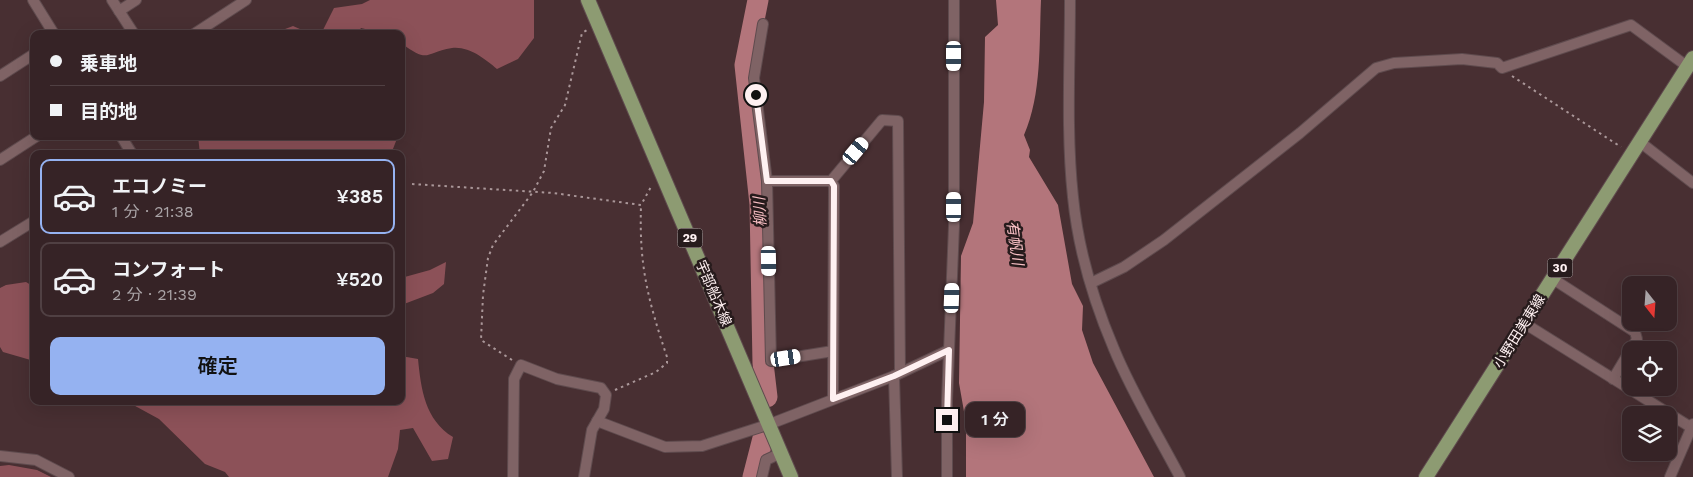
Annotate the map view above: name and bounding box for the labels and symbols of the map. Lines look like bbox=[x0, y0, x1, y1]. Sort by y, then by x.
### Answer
car bbox=[946, 41, 961, 71]
route start bbox=[745, 84, 767, 106]
car bbox=[840, 135, 871, 167]
car bbox=[946, 192, 961, 222]
water label: 柳川 bbox=[750, 195, 770, 227]
water label: 有帆川 bbox=[1003, 219, 1027, 269]
road number: 29 bbox=[678, 228, 702, 248]
car bbox=[761, 246, 776, 276]
street label: 宇部船木線 bbox=[693, 258, 735, 328]
road number: 30 bbox=[1548, 258, 1572, 278]
north arrow bbox=[1622, 276, 1678, 331]
car bbox=[943, 283, 960, 313]
street label: 小野田美東線 bbox=[1490, 291, 1548, 371]
car bbox=[770, 348, 801, 368]
callout: 1 分 bbox=[964, 402, 1024, 438]
route end bbox=[936, 409, 958, 431]

